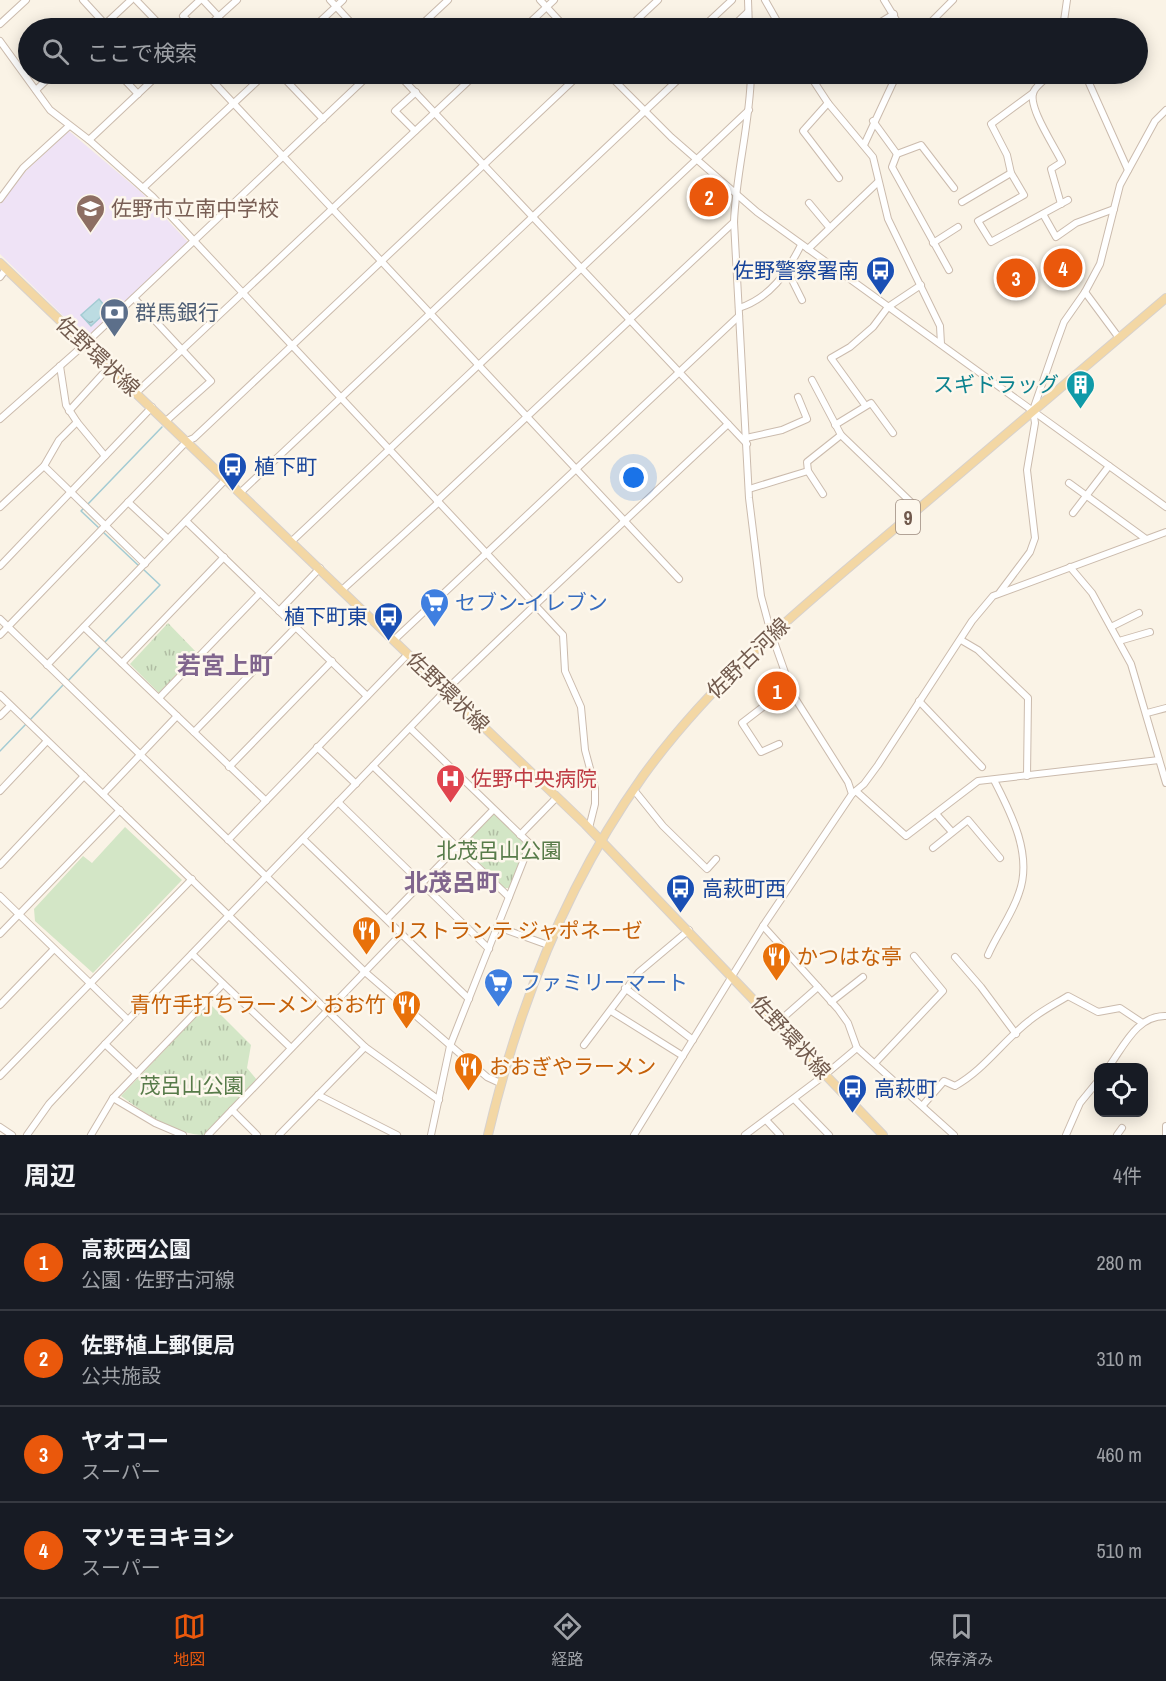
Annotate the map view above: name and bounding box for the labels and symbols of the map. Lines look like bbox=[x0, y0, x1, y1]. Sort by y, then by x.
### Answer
pin: 2 bbox=[690, 174, 728, 220]
school or university icon: 佐野市立南中学校 bbox=[74, 192, 106, 234]
place label: 佐野市立南中学校 bbox=[111, 194, 279, 223]
pin: 4 bbox=[1044, 246, 1082, 290]
bus stop icon: 佐野警察署南 bbox=[864, 254, 896, 296]
place label: 佐野警察署南 bbox=[733, 256, 859, 285]
pin: 3 bbox=[996, 256, 1036, 300]
bank icon: 群馬銀行 bbox=[98, 296, 130, 338]
place label: 群馬銀行 bbox=[135, 298, 219, 327]
street label: 佐野環状線 bbox=[50, 310, 146, 402]
building icon: スギドラッグ bbox=[1064, 368, 1096, 410]
place label: スギドラッグ bbox=[933, 370, 1059, 399]
bus stop icon: 植下町 bbox=[217, 450, 249, 492]
place label: 植下町 bbox=[254, 452, 317, 481]
your location bbox=[619, 463, 648, 492]
road number: 9 bbox=[896, 500, 920, 534]
supermarket icon: セブン-イレブン bbox=[418, 586, 450, 628]
place label: セブン-イレブン bbox=[455, 588, 608, 617]
bus stop icon: 植下町東 bbox=[373, 600, 405, 642]
place label: 植下町東 bbox=[284, 602, 368, 631]
street label: 佐野古河線 bbox=[700, 611, 796, 705]
street label: 佐野環状線 bbox=[400, 645, 496, 739]
district label: 若宮上町 bbox=[177, 649, 273, 681]
pin: 1 bbox=[758, 668, 796, 714]
hospital icon: 佐野中央病院 bbox=[434, 762, 466, 804]
place label: 佐野中央病院 bbox=[471, 764, 597, 793]
park label: 北茂呂山公園 bbox=[436, 836, 562, 865]
district label: 北茂呂町 bbox=[404, 866, 500, 898]
bus stop icon: 高萩町西 bbox=[665, 872, 697, 914]
place label: 高萩町西 bbox=[702, 874, 786, 903]
restaurant icon: リストランテ ジャポネーゼ bbox=[350, 914, 382, 956]
place label: リストランテ ジャポネーゼ bbox=[387, 916, 643, 945]
restaurant icon: かつはな亭 bbox=[760, 940, 792, 982]
place label: かつはな亭 bbox=[797, 942, 902, 971]
supermarket icon: ファミリーマート bbox=[483, 966, 515, 1008]
place label: ファミリーマート bbox=[520, 968, 688, 997]
restaurant icon: 青竹手打ちラーメン おお竹 bbox=[391, 988, 423, 1030]
street label: 佐野環状線 bbox=[745, 989, 837, 1085]
place label: 青竹手打ちラーメン おお竹 bbox=[130, 990, 386, 1019]
restaurant icon: おおぎやラーメン bbox=[452, 1050, 484, 1092]
place label: おおぎやラーメン bbox=[489, 1052, 656, 1081]
park label: 茂呂山公園 bbox=[140, 1071, 245, 1100]
bus stop icon: 高萩町 bbox=[837, 1072, 869, 1114]
place label: 高萩町 bbox=[874, 1074, 937, 1103]

